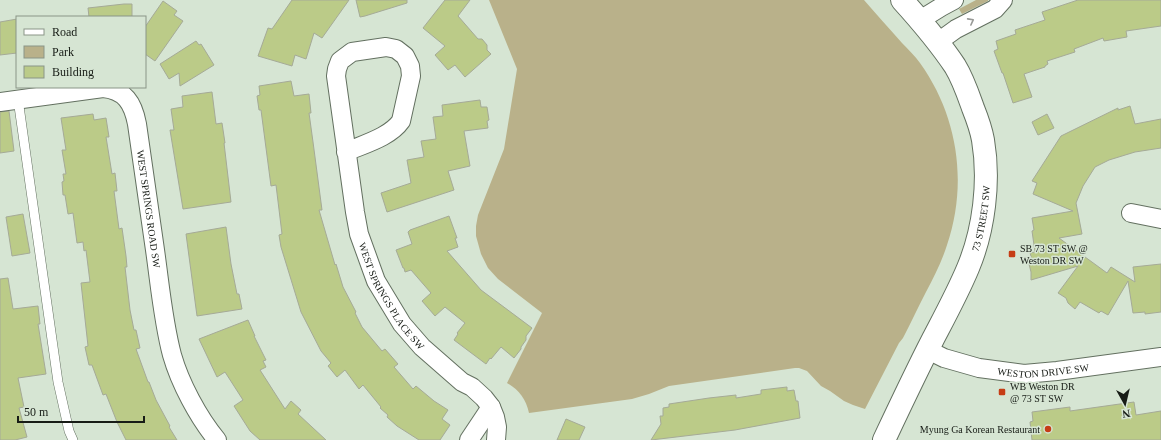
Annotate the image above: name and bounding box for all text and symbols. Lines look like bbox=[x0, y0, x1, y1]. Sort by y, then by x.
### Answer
legend bbox=[16, 16, 146, 88]
one-way arrow bbox=[967, 19, 974, 26]
text: Road bbox=[52, 25, 77, 39]
text: Park bbox=[52, 45, 74, 59]
text: Building bbox=[52, 65, 94, 79]
street label: WEST SPRINGS ROAD SW bbox=[135, 149, 163, 269]
street label: 73 STREET SW bbox=[969, 185, 991, 252]
street label: WEST SPRINGS PLACE SW bbox=[357, 241, 427, 352]
place label: SB 73 ST SW @ Weston DR SW bbox=[1020, 243, 1088, 266]
marker: SB 73 ST SW @ Weston DR SW bbox=[1007, 249, 1017, 259]
street label: WESTON DRIVE SW bbox=[997, 361, 1090, 380]
place label: WB Weston DR @ 73 ST SW bbox=[1010, 381, 1075, 404]
north arrow bbox=[1105, 384, 1145, 424]
marker: WB Weston DR @ 73 ST SW bbox=[997, 387, 1007, 397]
scale bar bbox=[18, 398, 144, 424]
text: 50 m bbox=[24, 405, 49, 419]
text: N bbox=[1122, 407, 1131, 420]
place label: Myung Ga Korean Restaurant bbox=[920, 424, 1040, 435]
marker: Myung Ga Korean Restaurant bbox=[1043, 424, 1053, 434]

